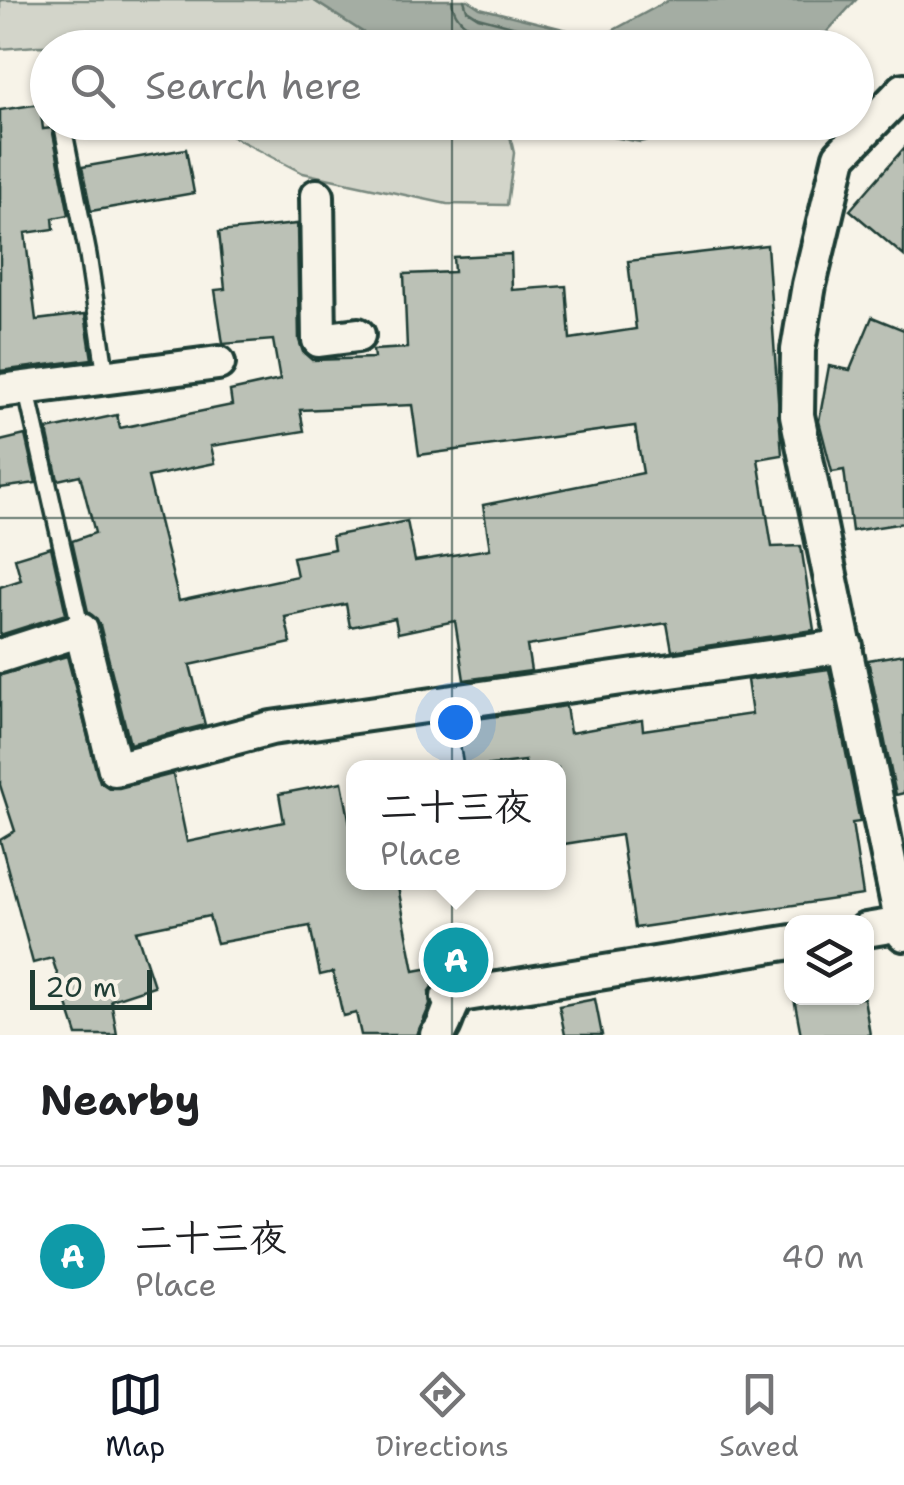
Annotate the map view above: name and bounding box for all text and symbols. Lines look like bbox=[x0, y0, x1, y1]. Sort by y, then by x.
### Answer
search box bbox=[30, 30, 874, 140]
icon: search bbox=[65, 58, 120, 113]
text: Search here bbox=[145, 60, 362, 111]
your location bbox=[430, 697, 481, 748]
popup bbox=[346, 760, 566, 890]
text: 二十三夜 bbox=[380, 781, 532, 832]
text: Place bbox=[380, 832, 462, 875]
map controls bbox=[784, 915, 874, 1005]
button: layers bbox=[784, 915, 874, 1005]
pin: A bbox=[424, 922, 488, 998]
scale bar bbox=[30, 965, 152, 1010]
text: 20 m bbox=[45, 968, 117, 1006]
text: Nearby bbox=[40, 1072, 200, 1128]
text: 二十三夜 bbox=[135, 1212, 287, 1263]
text: A bbox=[60, 1235, 85, 1278]
text: 40 m bbox=[781, 1235, 864, 1278]
text: Place bbox=[135, 1263, 217, 1306]
tab: Map bbox=[105, 1367, 165, 1465]
tab: Directions bbox=[376, 1367, 509, 1465]
tab: Saved bbox=[719, 1367, 799, 1465]

